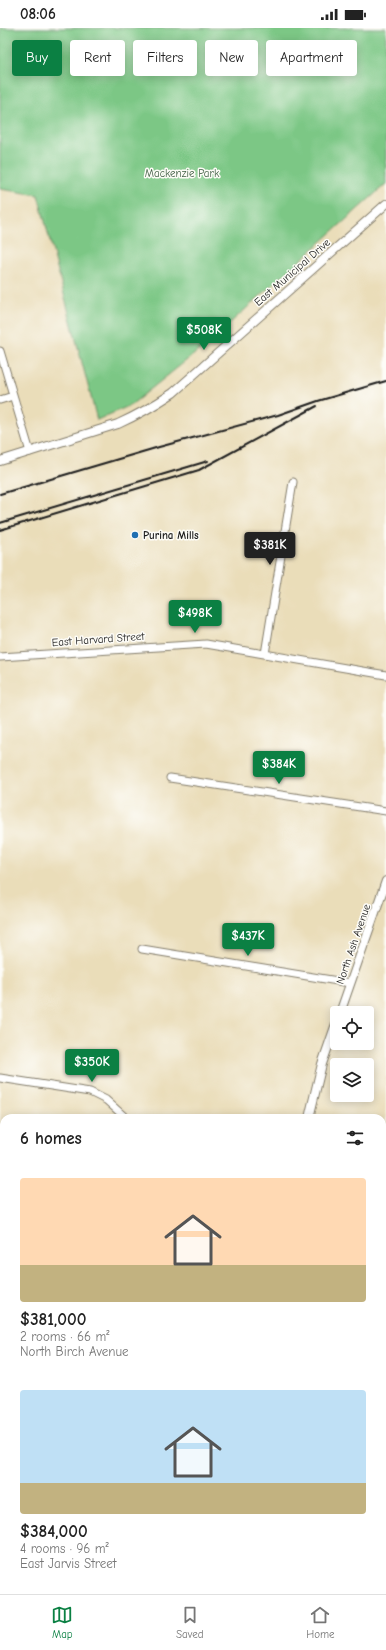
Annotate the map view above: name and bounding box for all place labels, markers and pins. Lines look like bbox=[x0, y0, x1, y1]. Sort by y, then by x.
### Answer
pin: $508K bbox=[176, 317, 232, 351]
place label: Purina Mills bbox=[143, 529, 199, 542]
marker: Purina Mills bbox=[130, 530, 140, 540]
pin: $381K bbox=[242, 532, 298, 566]
pin: $498K bbox=[167, 600, 223, 634]
pin: $384K bbox=[251, 751, 307, 785]
pin: $437K bbox=[220, 923, 276, 957]
pin: $350K bbox=[64, 1049, 120, 1083]

